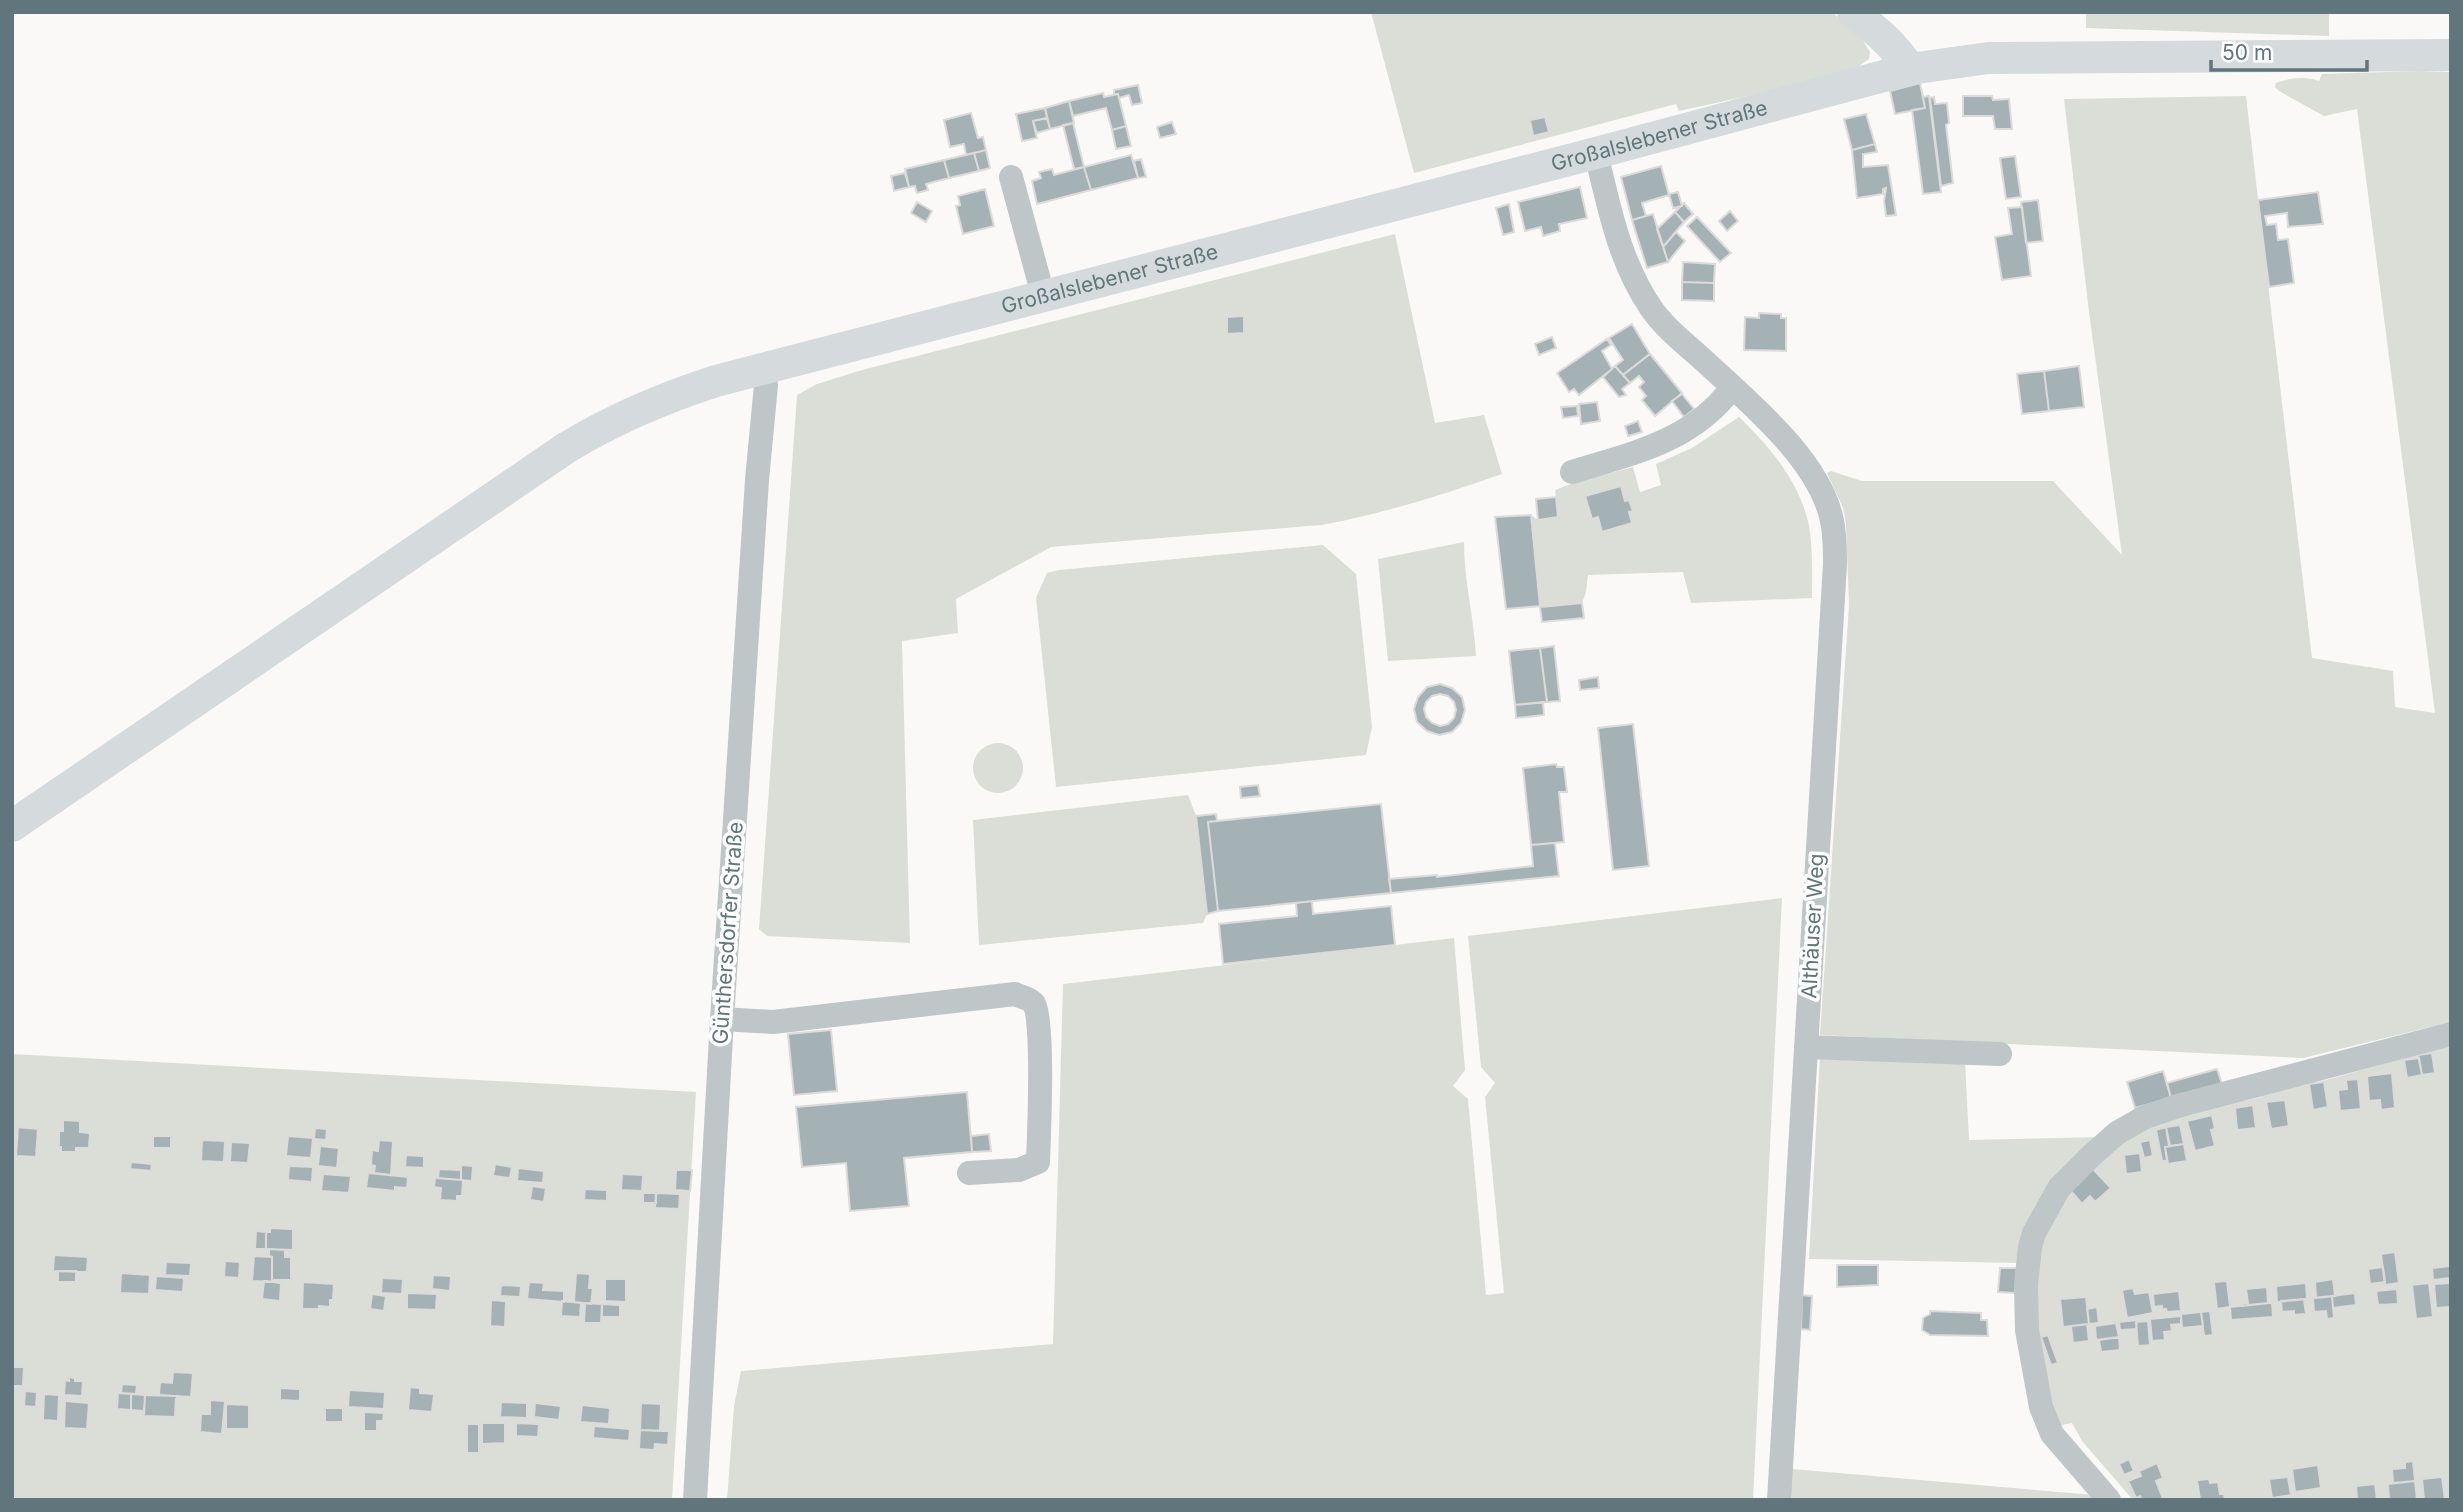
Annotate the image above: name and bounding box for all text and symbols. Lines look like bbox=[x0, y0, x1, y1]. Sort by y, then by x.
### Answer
scale bar bbox=[2211, 28, 2367, 72]
text: 50 m bbox=[2222, 40, 2272, 65]
street label: Großalslebener Straße bbox=[1548, 95, 1770, 176]
street label: Großalslebener Straße bbox=[999, 238, 1221, 319]
street label: Günthersdorfer Straße bbox=[707, 821, 748, 1045]
street label: Althäuser Weg bbox=[1796, 853, 1829, 999]

